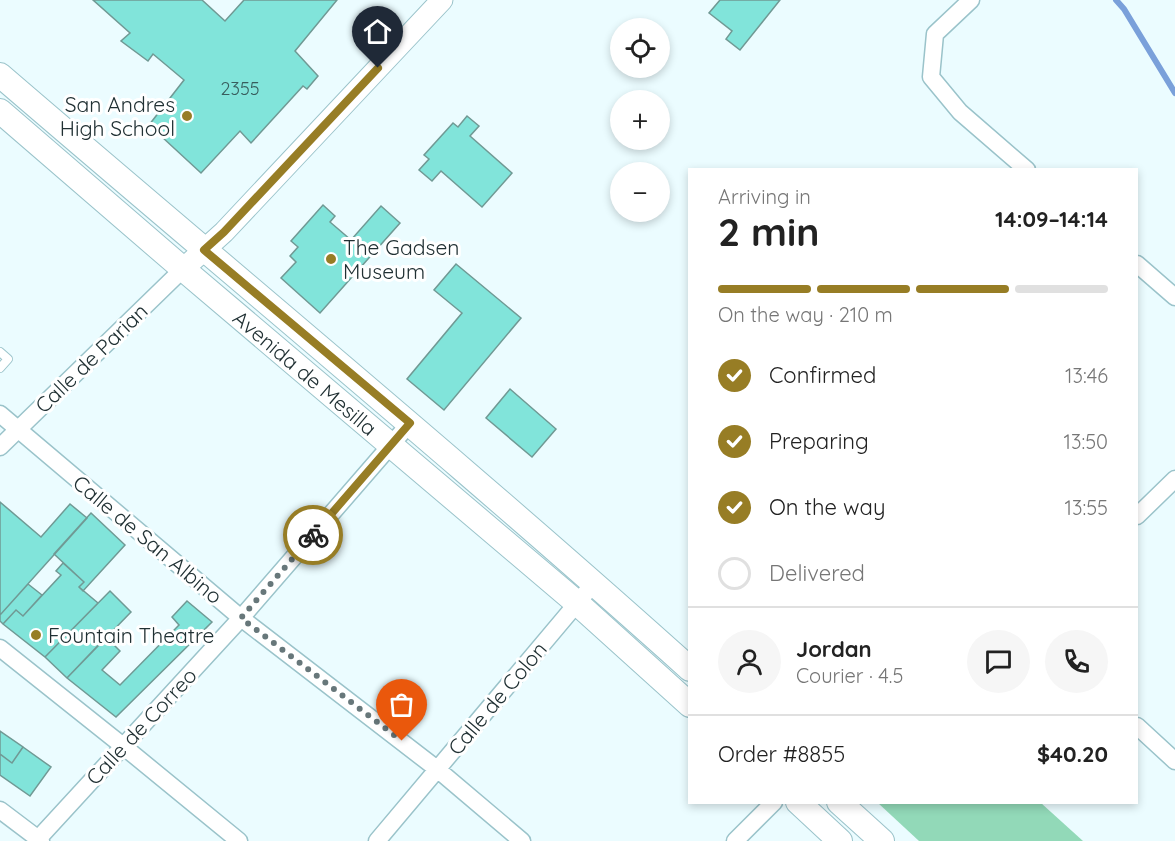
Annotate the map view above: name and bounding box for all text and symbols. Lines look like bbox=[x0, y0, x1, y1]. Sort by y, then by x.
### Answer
pin bbox=[352, 6, 403, 68]
icon: home bbox=[361, 15, 394, 48]
map controls bbox=[610, 18, 670, 222]
button: locate bbox=[610, 18, 670, 78]
house number: 2355 bbox=[220, 77, 260, 100]
button: + bbox=[610, 90, 670, 150]
place label: San Andres High School bbox=[60, 91, 175, 141]
marker: San Andres High School bbox=[180, 109, 194, 123]
button: − bbox=[610, 162, 670, 222]
text: Arriving in bbox=[718, 184, 811, 209]
text: 14:09–14:14 bbox=[995, 205, 1108, 233]
text: 2 min bbox=[718, 207, 820, 256]
place label: The Gadsen Museum bbox=[343, 234, 459, 284]
marker: The Gadsen Museum bbox=[324, 252, 338, 266]
street label: Calle de Parian bbox=[29, 298, 153, 418]
text: On the way · 210 m bbox=[718, 302, 893, 327]
street label: Avenida de Mesilla bbox=[228, 304, 382, 441]
icon: check bbox=[718, 359, 751, 392]
text: Confirmed bbox=[769, 361, 876, 389]
text: 13:46 bbox=[1065, 363, 1108, 388]
icon: check bbox=[718, 425, 751, 458]
text: Preparing bbox=[769, 427, 869, 455]
text: 13:50 bbox=[1064, 429, 1108, 454]
street label: Calle de San Albino bbox=[68, 469, 228, 609]
icon: check bbox=[718, 491, 751, 524]
text: On the way bbox=[769, 493, 885, 521]
text: 13:55 bbox=[1065, 495, 1108, 520]
courier bbox=[283, 505, 343, 565]
icon: bike bbox=[297, 519, 330, 552]
text: Delivered bbox=[769, 559, 865, 587]
place label: Fountain Theatre bbox=[48, 622, 214, 648]
marker: Fountain Theatre bbox=[29, 628, 43, 642]
button: person bbox=[718, 630, 781, 693]
button: chat bbox=[967, 630, 1030, 693]
button: phone bbox=[1045, 630, 1108, 693]
text: Jordan bbox=[796, 635, 872, 663]
street label: Calle de Colon bbox=[442, 636, 552, 760]
street label: Calle de Correo bbox=[80, 662, 202, 790]
text: Courier · 4.5 bbox=[796, 663, 903, 688]
pin bbox=[376, 679, 427, 741]
icon: bag bbox=[385, 688, 418, 721]
text: Order #8855 bbox=[718, 740, 845, 768]
text: $40.20 bbox=[1037, 740, 1108, 768]

